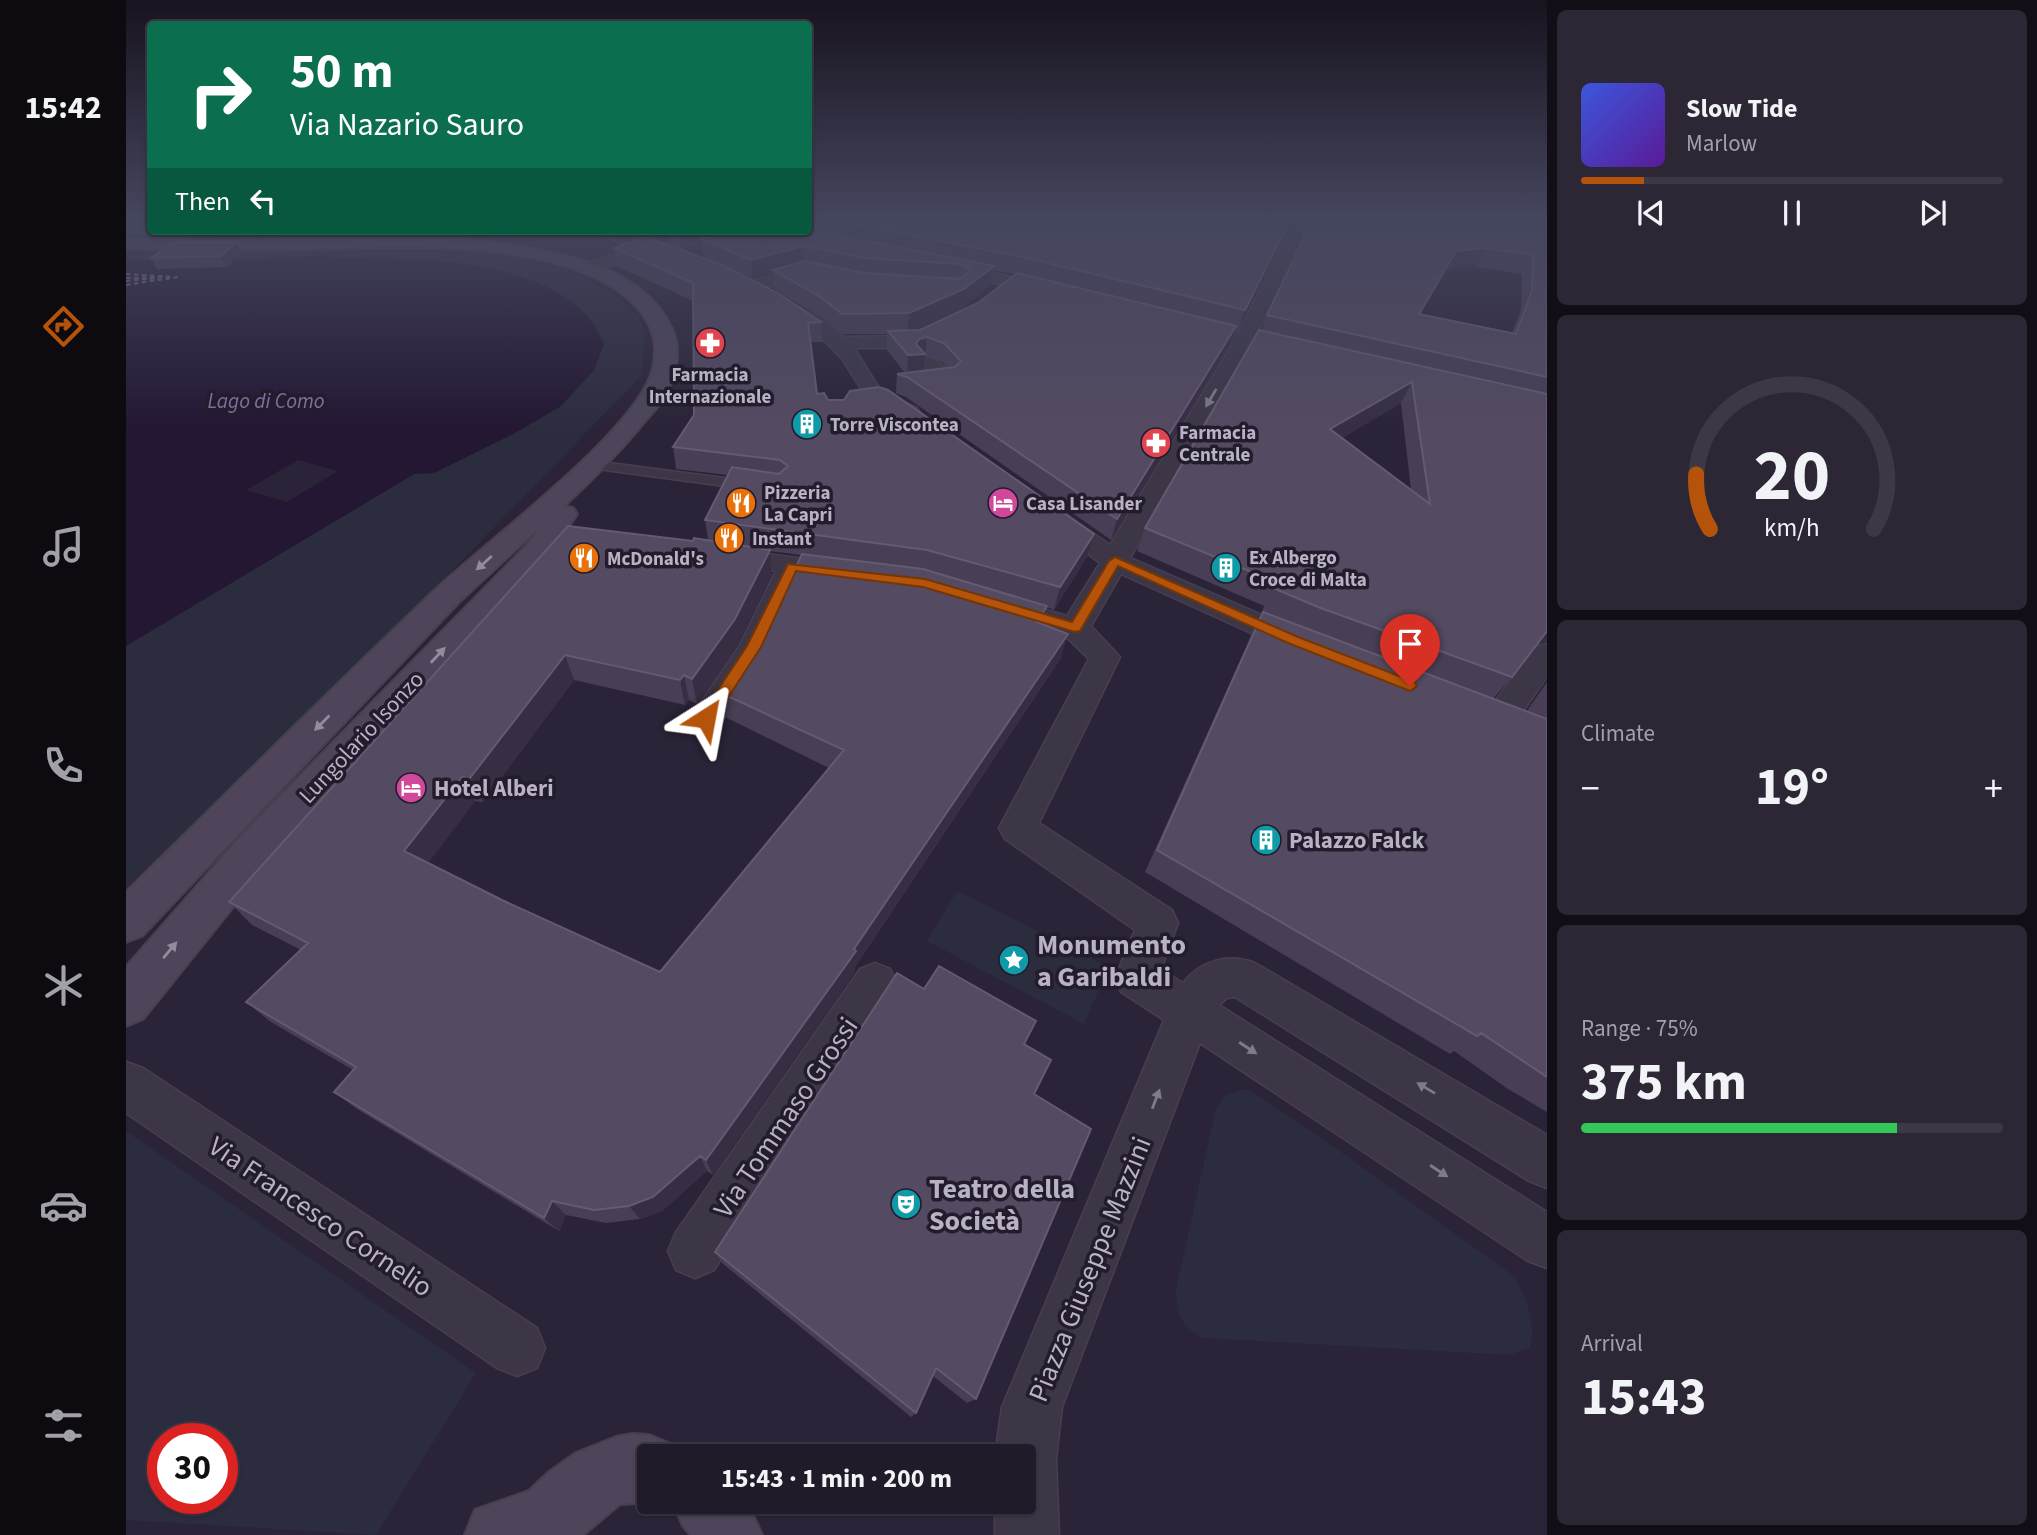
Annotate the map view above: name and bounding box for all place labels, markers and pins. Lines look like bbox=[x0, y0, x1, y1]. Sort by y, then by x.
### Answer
pharmacy icon: Farmacia Internazionale bbox=[693, 326, 727, 360]
place label: Farmacia Internazionale bbox=[649, 362, 771, 411]
building icon: Torre Viscontea bbox=[790, 407, 824, 441]
place label: Torre Viscontea bbox=[830, 412, 959, 439]
place label: Farmacia Centrale bbox=[1179, 420, 1256, 469]
pharmacy icon: Farmacia Centrale bbox=[1139, 426, 1173, 460]
place label: Pizzeria La Capri bbox=[764, 480, 832, 529]
restaurant icon: Pizzeria La Capri bbox=[724, 486, 758, 520]
hotel icon: Casa Lisander bbox=[986, 486, 1020, 520]
place label: Casa Lisander bbox=[1026, 491, 1142, 518]
restaurant icon: Instant bbox=[712, 521, 746, 555]
place label: Instant bbox=[752, 526, 812, 553]
restaurant icon: McDonald's bbox=[567, 541, 601, 575]
place label: Ex Albergo Croce di Malta bbox=[1249, 545, 1367, 594]
place label: McDonald's bbox=[607, 546, 704, 573]
building icon: Ex Albergo Croce di Malta bbox=[1209, 551, 1243, 585]
pin bbox=[1380, 614, 1440, 686]
hotel icon: Hotel Alberi bbox=[394, 771, 428, 805]
place label: Hotel Alberi bbox=[434, 772, 554, 805]
building icon: Palazzo Falck bbox=[1249, 823, 1283, 857]
place label: Palazzo Falck bbox=[1289, 824, 1425, 857]
place label: Monumento a Garibaldi bbox=[1037, 925, 1186, 997]
place icon: Monumento a Garibaldi bbox=[997, 943, 1031, 977]
place label: Teatro della Società bbox=[929, 1169, 1075, 1241]
theatre icon: Teatro della Società bbox=[889, 1187, 923, 1221]

